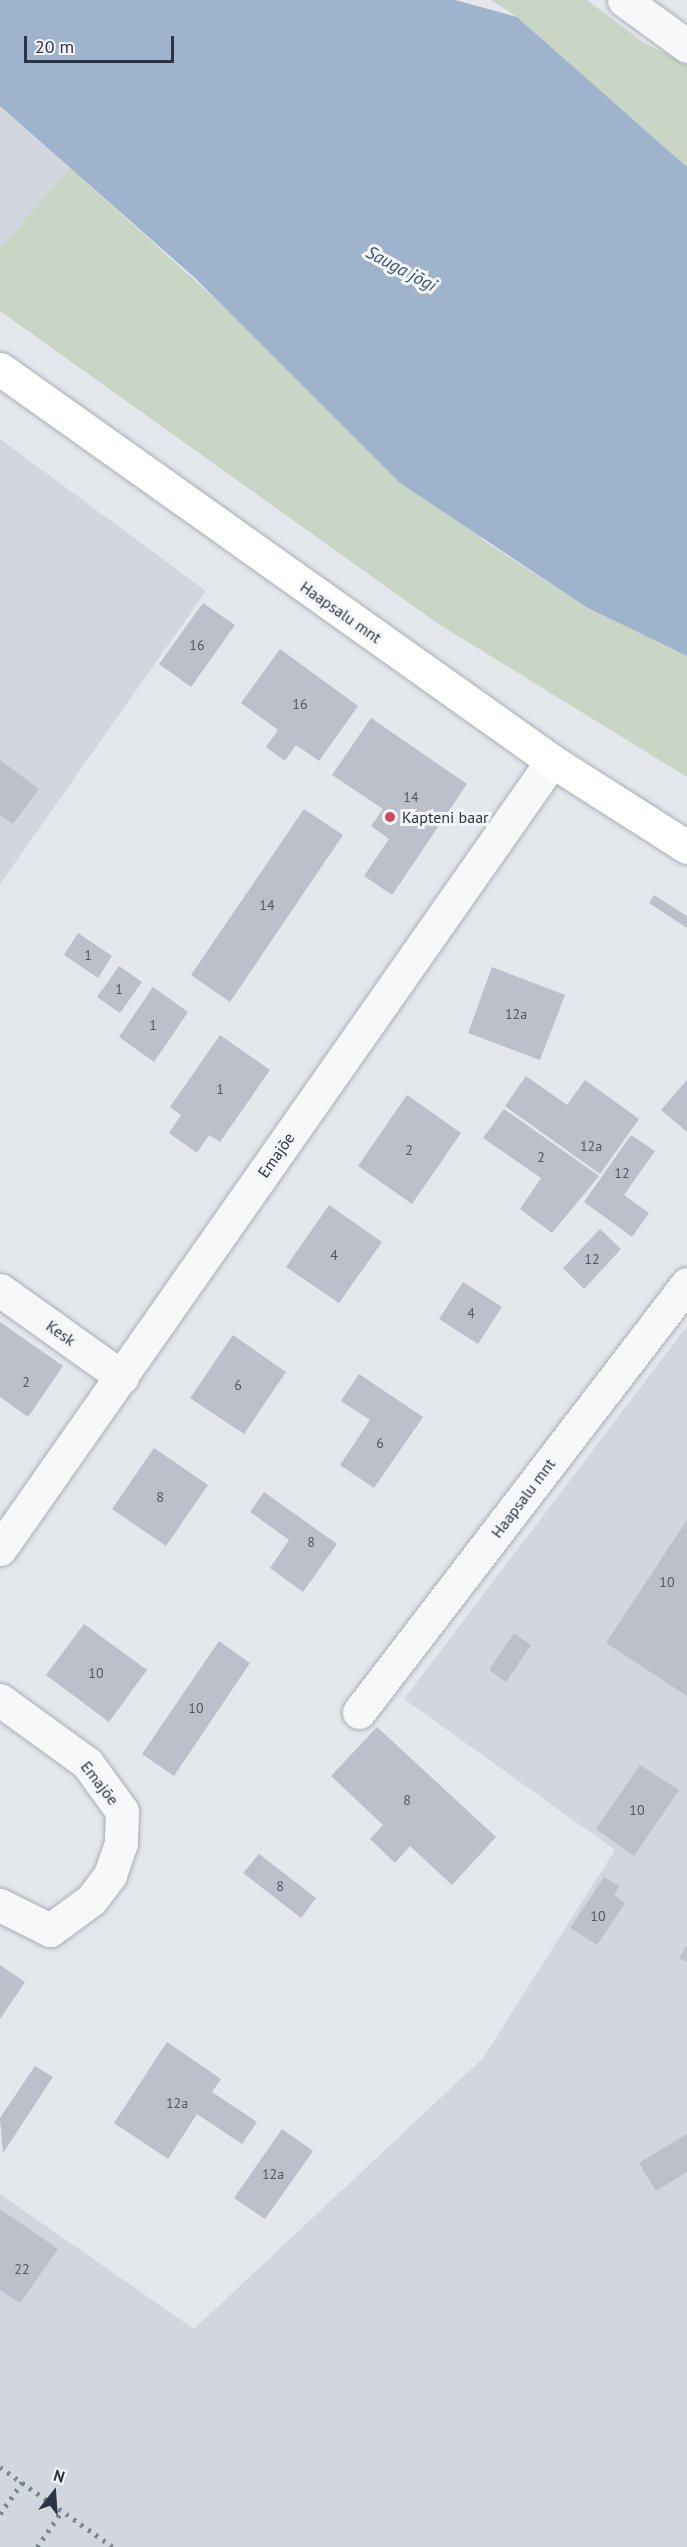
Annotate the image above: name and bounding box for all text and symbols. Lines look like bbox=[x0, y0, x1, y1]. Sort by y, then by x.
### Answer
scale bar bbox=[27, 24, 177, 62]
text: 20 m bbox=[35, 35, 74, 58]
water label: Sauga jõgi bbox=[362, 241, 440, 297]
street label: Haapsalu mnt bbox=[297, 577, 385, 647]
house number: 16 bbox=[189, 637, 205, 653]
house number: 16 bbox=[292, 696, 308, 712]
house number: 14 bbox=[403, 789, 419, 805]
place label: Kapteni baar bbox=[402, 807, 489, 827]
marker: Kapteni baar bbox=[383, 810, 397, 824]
house number: 14 bbox=[259, 897, 275, 913]
house number: 1 bbox=[84, 947, 92, 963]
house number: 1 bbox=[115, 981, 123, 997]
house number: 12a bbox=[505, 1006, 527, 1022]
house number: 1 bbox=[149, 1017, 157, 1033]
house number: 1 bbox=[216, 1081, 224, 1097]
street label: Emajõe bbox=[254, 1129, 298, 1181]
house number: 12a bbox=[580, 1138, 602, 1154]
house number: 2 bbox=[405, 1142, 413, 1158]
house number: 2 bbox=[537, 1149, 545, 1165]
house number: 12 bbox=[614, 1165, 630, 1181]
house number: 4 bbox=[330, 1247, 338, 1263]
house number: 12 bbox=[584, 1251, 600, 1267]
house number: 4 bbox=[467, 1305, 475, 1321]
street label: Kesk bbox=[43, 1316, 79, 1350]
house number: 2 bbox=[22, 1374, 30, 1390]
house number: 6 bbox=[234, 1377, 242, 1393]
house number: 6 bbox=[376, 1435, 384, 1451]
street label: Haapsalu mnt bbox=[487, 1454, 559, 1542]
house number: 8 bbox=[156, 1489, 164, 1505]
house number: 8 bbox=[307, 1534, 315, 1550]
house number: 10 bbox=[659, 1574, 675, 1590]
house number: 10 bbox=[88, 1665, 104, 1681]
house number: 10 bbox=[188, 1700, 204, 1716]
street label: Emajõe bbox=[77, 1757, 123, 1809]
house number: 8 bbox=[403, 1792, 411, 1808]
house number: 10 bbox=[629, 1802, 645, 1818]
house number: 8 bbox=[276, 1878, 284, 1894]
house number: 10 bbox=[590, 1908, 606, 1924]
house number: 12a bbox=[166, 2095, 188, 2111]
house number: 12a bbox=[262, 2166, 284, 2182]
house number: 22 bbox=[14, 2261, 30, 2277]
north arrow bbox=[24, 2463, 84, 2523]
text: N bbox=[51, 2465, 67, 2487]

